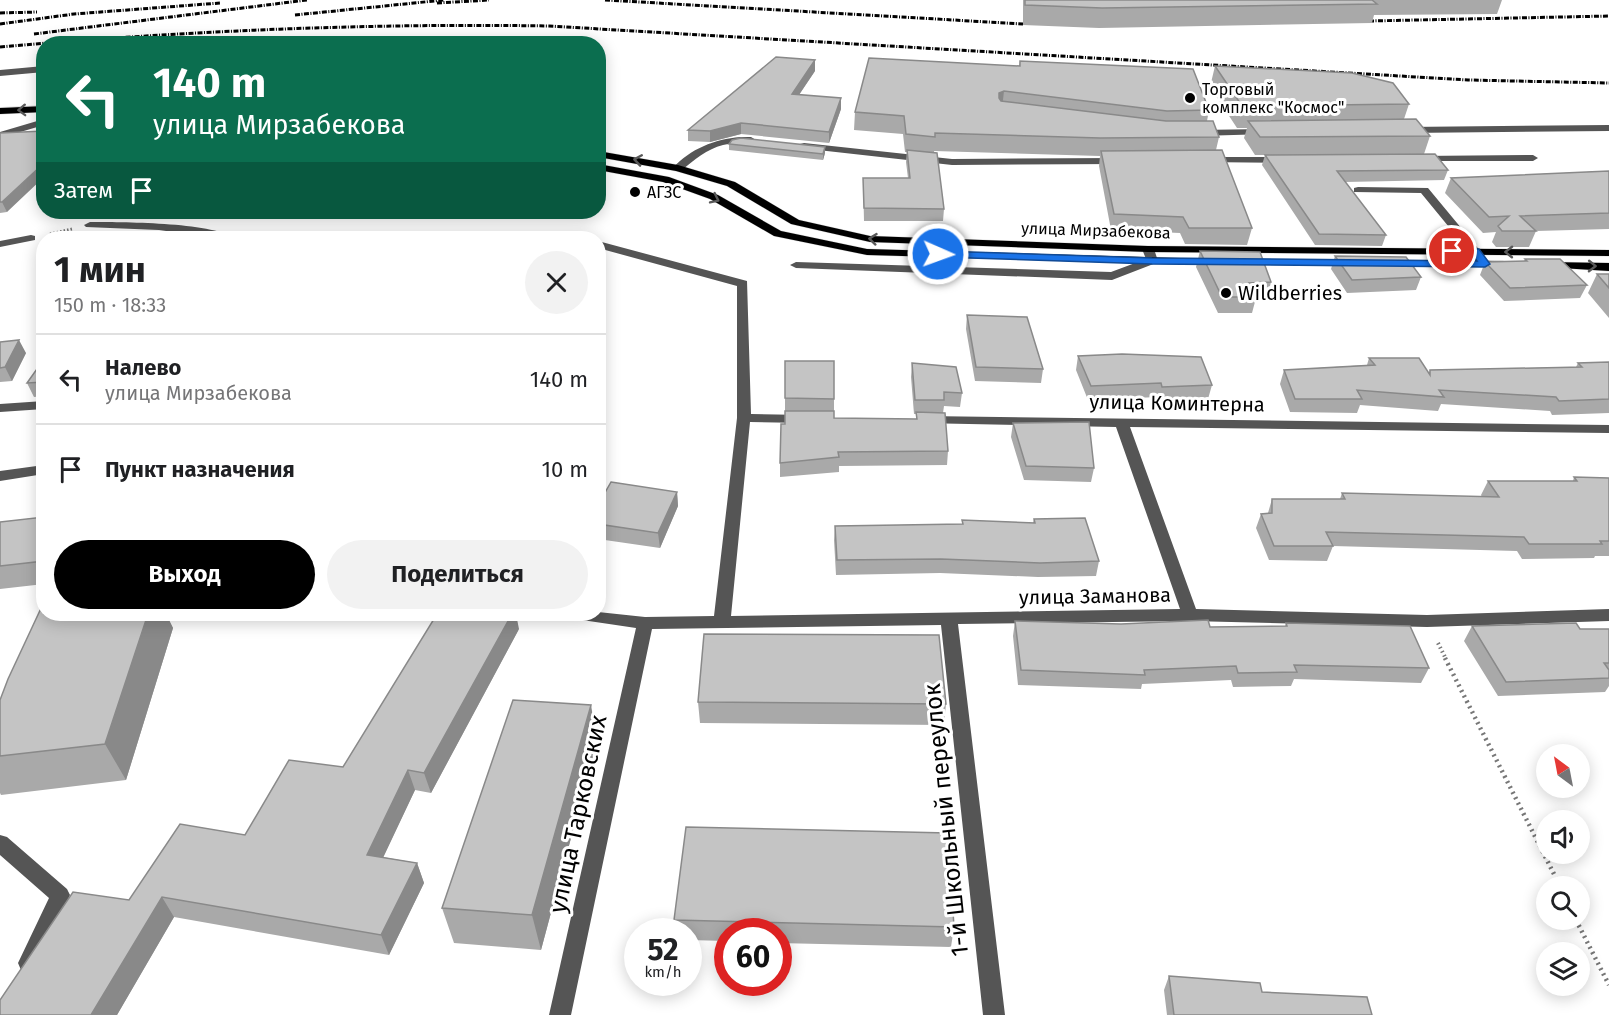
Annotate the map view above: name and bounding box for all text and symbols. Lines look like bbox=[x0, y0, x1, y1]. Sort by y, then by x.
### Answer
text: 140 m bbox=[153, 58, 266, 108]
icon: left bbox=[54, 60, 132, 138]
place label: Торговый комплекс "Космос" bbox=[1202, 80, 1344, 117]
marker: Торговый комплекс "Космос" bbox=[1183, 91, 1197, 105]
one-way arrow bbox=[17, 104, 26, 117]
text: улица Мирзабекова bbox=[153, 109, 405, 141]
one-way arrow bbox=[634, 154, 644, 167]
icon: arrive bbox=[125, 174, 158, 207]
text: Затем bbox=[54, 177, 113, 204]
place label: АГЗС bbox=[647, 183, 681, 202]
marker: АГЗС bbox=[628, 185, 642, 199]
one-way arrow bbox=[709, 191, 720, 203]
street label: улица Мирзабекова bbox=[1021, 218, 1171, 243]
position arrow bbox=[906, 222, 970, 286]
pin bbox=[1426, 225, 1477, 276]
one-way arrow bbox=[868, 233, 877, 246]
icon: arrive bbox=[1435, 234, 1468, 267]
one-way arrow bbox=[1504, 245, 1513, 258]
text: 1 мин bbox=[54, 248, 146, 292]
button: close bbox=[525, 251, 588, 314]
one-way arrow bbox=[1587, 260, 1596, 272]
place label: Wildberries bbox=[1238, 281, 1342, 305]
marker: Wildberries bbox=[1219, 286, 1233, 300]
text: 150 m · 18:33 bbox=[54, 293, 166, 317]
text: Налево bbox=[105, 354, 181, 381]
icon: left bbox=[54, 363, 87, 396]
text: 140 m bbox=[530, 366, 588, 393]
text: улица Мирзабекова bbox=[105, 381, 292, 405]
street label: улица Коминтерна bbox=[1089, 389, 1265, 417]
icon: arrive bbox=[54, 453, 87, 486]
text: Пункт назначения bbox=[105, 456, 295, 483]
text: 10 m bbox=[542, 456, 588, 483]
button: Выход bbox=[54, 540, 315, 609]
button: Поделиться bbox=[327, 540, 588, 609]
street label: улица Заманова bbox=[1019, 583, 1171, 609]
street label: 1-й Школьный переулок bbox=[918, 682, 974, 958]
street label: улица Тарковских bbox=[543, 712, 613, 915]
north arrow bbox=[1536, 744, 1590, 798]
map controls bbox=[1536, 744, 1590, 996]
button: sound bbox=[1536, 810, 1590, 864]
button: search bbox=[1536, 876, 1590, 930]
speed limit sign: 60 bbox=[714, 918, 792, 996]
text: 52 bbox=[647, 932, 679, 968]
button: layers bbox=[1536, 942, 1590, 996]
text: km/h bbox=[644, 963, 682, 981]

